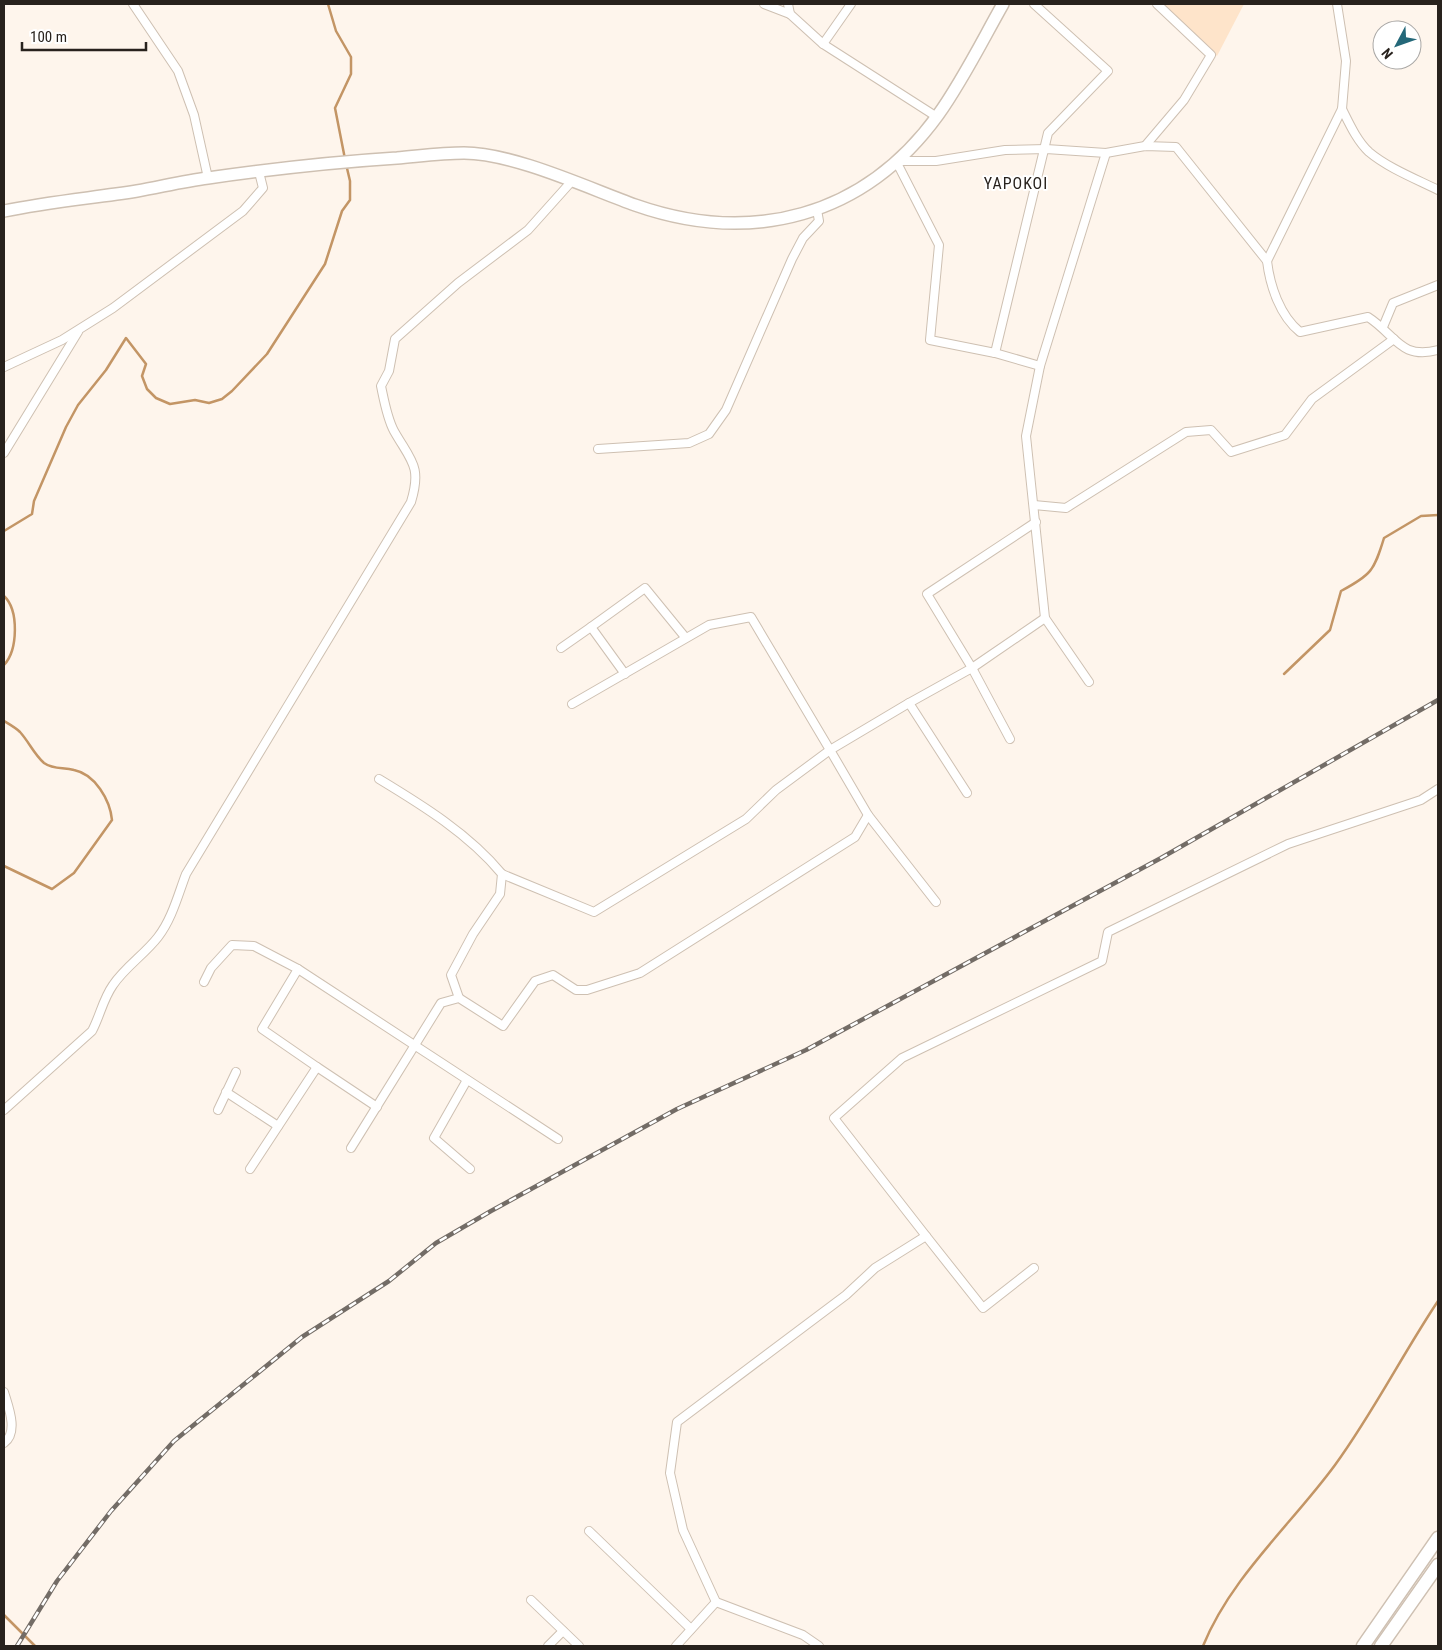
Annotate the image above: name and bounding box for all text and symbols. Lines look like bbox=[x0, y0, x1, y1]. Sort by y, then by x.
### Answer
scale bar bbox=[22, 20, 146, 52]
north arrow bbox=[1372, 20, 1422, 70]
text: 100 m bbox=[30, 28, 67, 46]
text: N bbox=[1378, 45, 1396, 62]
district label: YAPOKOI bbox=[984, 174, 1048, 193]

